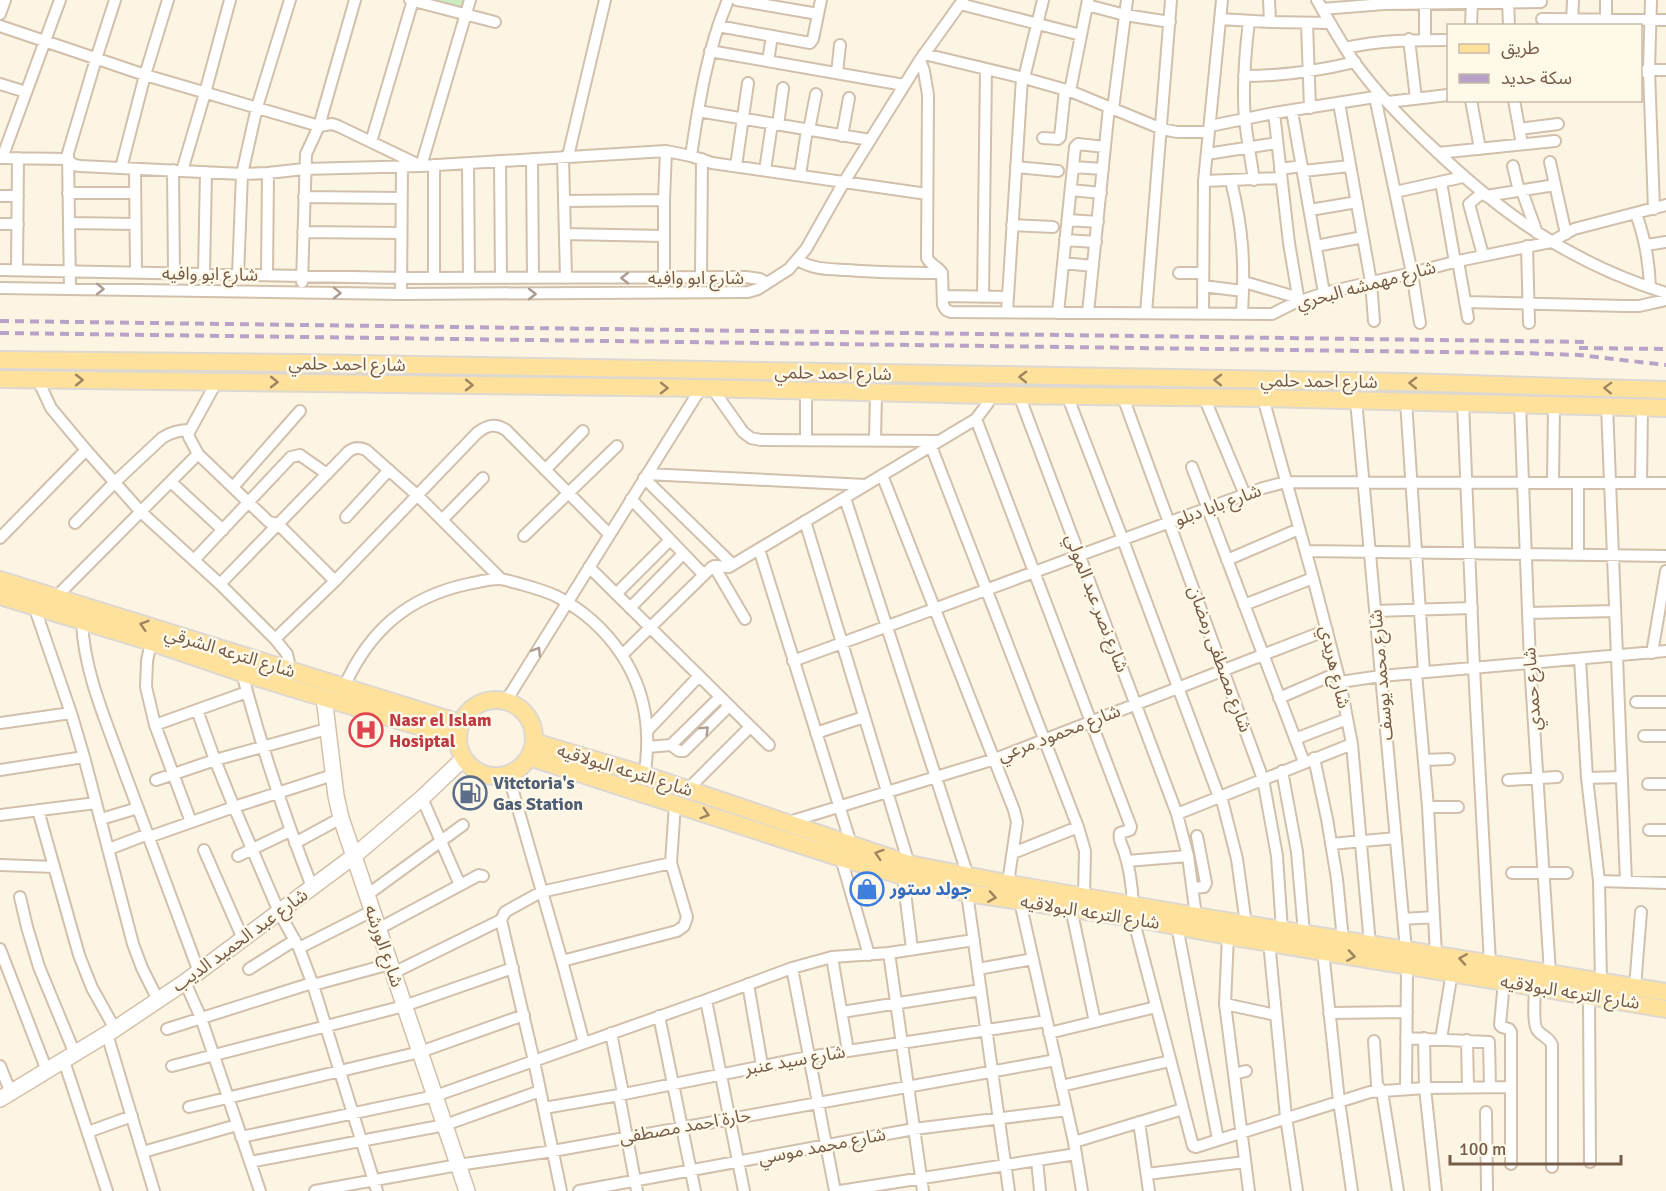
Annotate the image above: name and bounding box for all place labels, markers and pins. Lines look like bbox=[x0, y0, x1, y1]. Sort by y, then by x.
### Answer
place label: Nasr el Islam Hosiptal bbox=[389, 709, 491, 752]
hospital icon: Nasr el Islam Hosiptal bbox=[348, 712, 384, 748]
place label: Vitctoria's Gas Station bbox=[493, 772, 583, 815]
fuel station icon: Vitctoria's Gas Station bbox=[452, 775, 488, 811]
shop icon: جولد ستور bbox=[849, 871, 885, 907]
place label: جولد ستور bbox=[889, 878, 972, 900]

